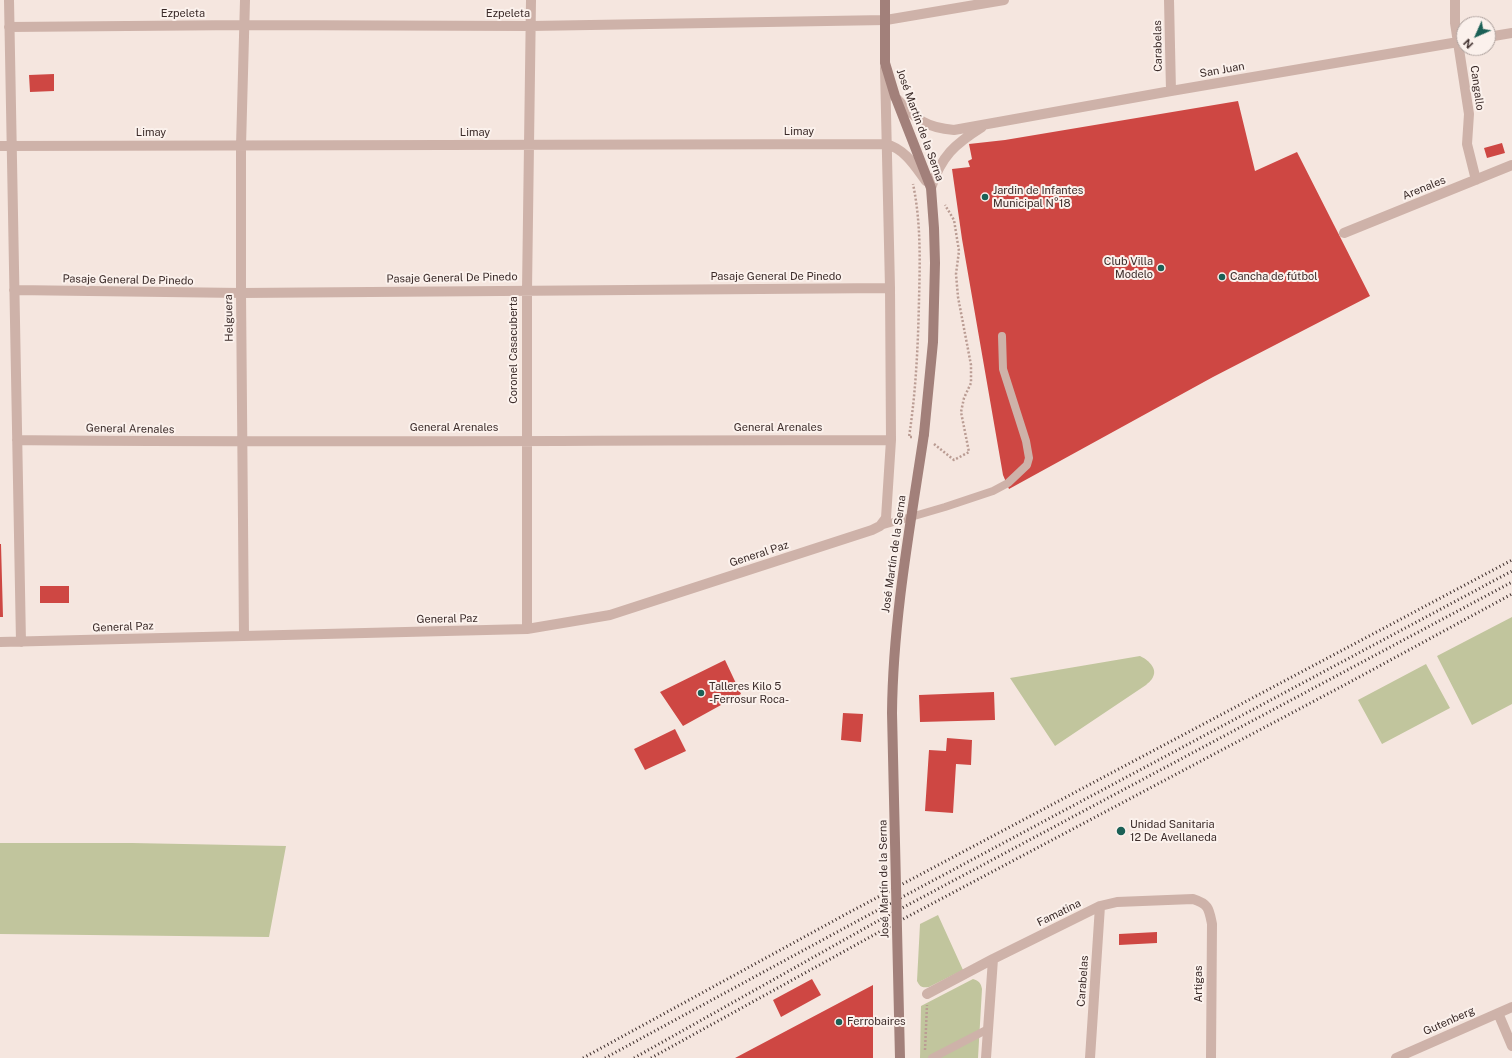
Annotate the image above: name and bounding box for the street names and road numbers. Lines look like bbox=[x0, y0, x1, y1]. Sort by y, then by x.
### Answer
street label: Ezpeleta bbox=[161, 7, 205, 21]
street label: Ezpeleta bbox=[486, 7, 530, 21]
street label: Carabelas bbox=[1151, 20, 1165, 72]
street label: San Juan bbox=[1198, 60, 1246, 80]
street label: Cangallo bbox=[1467, 65, 1487, 111]
street label: José Martín de la Serna bbox=[893, 67, 947, 183]
street label: Limay bbox=[784, 125, 814, 139]
street label: Limay bbox=[136, 126, 166, 140]
street label: Limay bbox=[460, 126, 490, 140]
street label: Arenales bbox=[1400, 173, 1448, 203]
street label: Pasaje General De Pinedo bbox=[386, 270, 518, 286]
street label: Pasaje General De Pinedo bbox=[710, 270, 842, 284]
street label: Pasaje General De Pinedo bbox=[62, 272, 194, 288]
street label: Helguera bbox=[222, 294, 236, 342]
street label: Coronel Casacuberta bbox=[507, 296, 521, 404]
street label: General Arenales bbox=[410, 421, 498, 435]
street label: General Arenales bbox=[734, 421, 822, 435]
street label: General Arenales bbox=[86, 422, 174, 436]
street label: José Martín de la Serna bbox=[879, 494, 909, 614]
street label: General Paz bbox=[728, 538, 790, 570]
street label: General Paz bbox=[416, 612, 478, 626]
street label: General Paz bbox=[92, 619, 154, 635]
street label: José Martín de la Serna bbox=[876, 820, 892, 938]
street label: Famatina bbox=[1035, 897, 1083, 929]
street label: Carabelas bbox=[1075, 955, 1091, 1007]
street label: Artigas bbox=[1192, 965, 1206, 1003]
street label: Gutenberg bbox=[1421, 1004, 1477, 1038]

